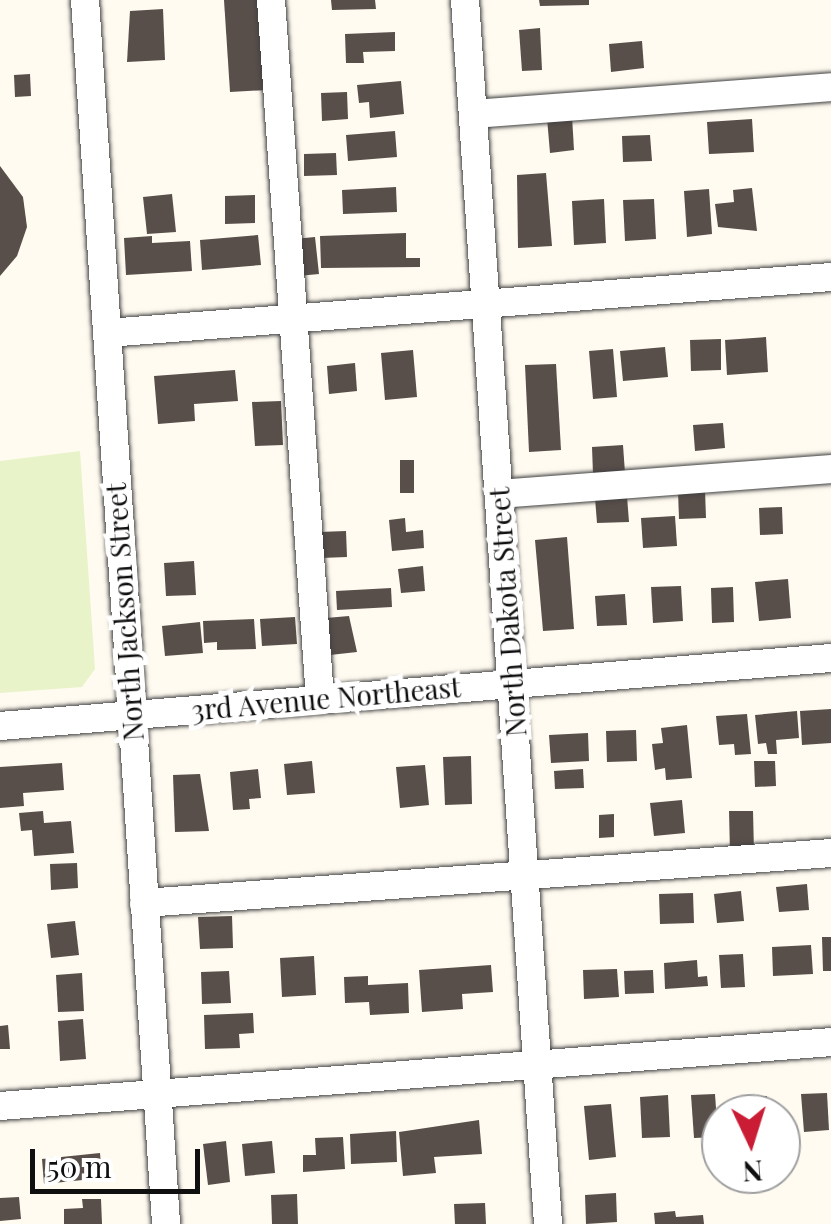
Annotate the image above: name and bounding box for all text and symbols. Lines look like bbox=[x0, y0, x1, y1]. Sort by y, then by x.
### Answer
street label: North Jackson Street bbox=[98, 482, 150, 742]
street label: North Dakota Street bbox=[482, 486, 532, 738]
street label: 3rd Avenue Northeast bbox=[189, 669, 463, 727]
north arrow bbox=[701, 1094, 801, 1194]
scale bar bbox=[35, 1129, 205, 1191]
text: 50 m bbox=[47, 1146, 112, 1186]
text: N bbox=[742, 1153, 764, 1192]

